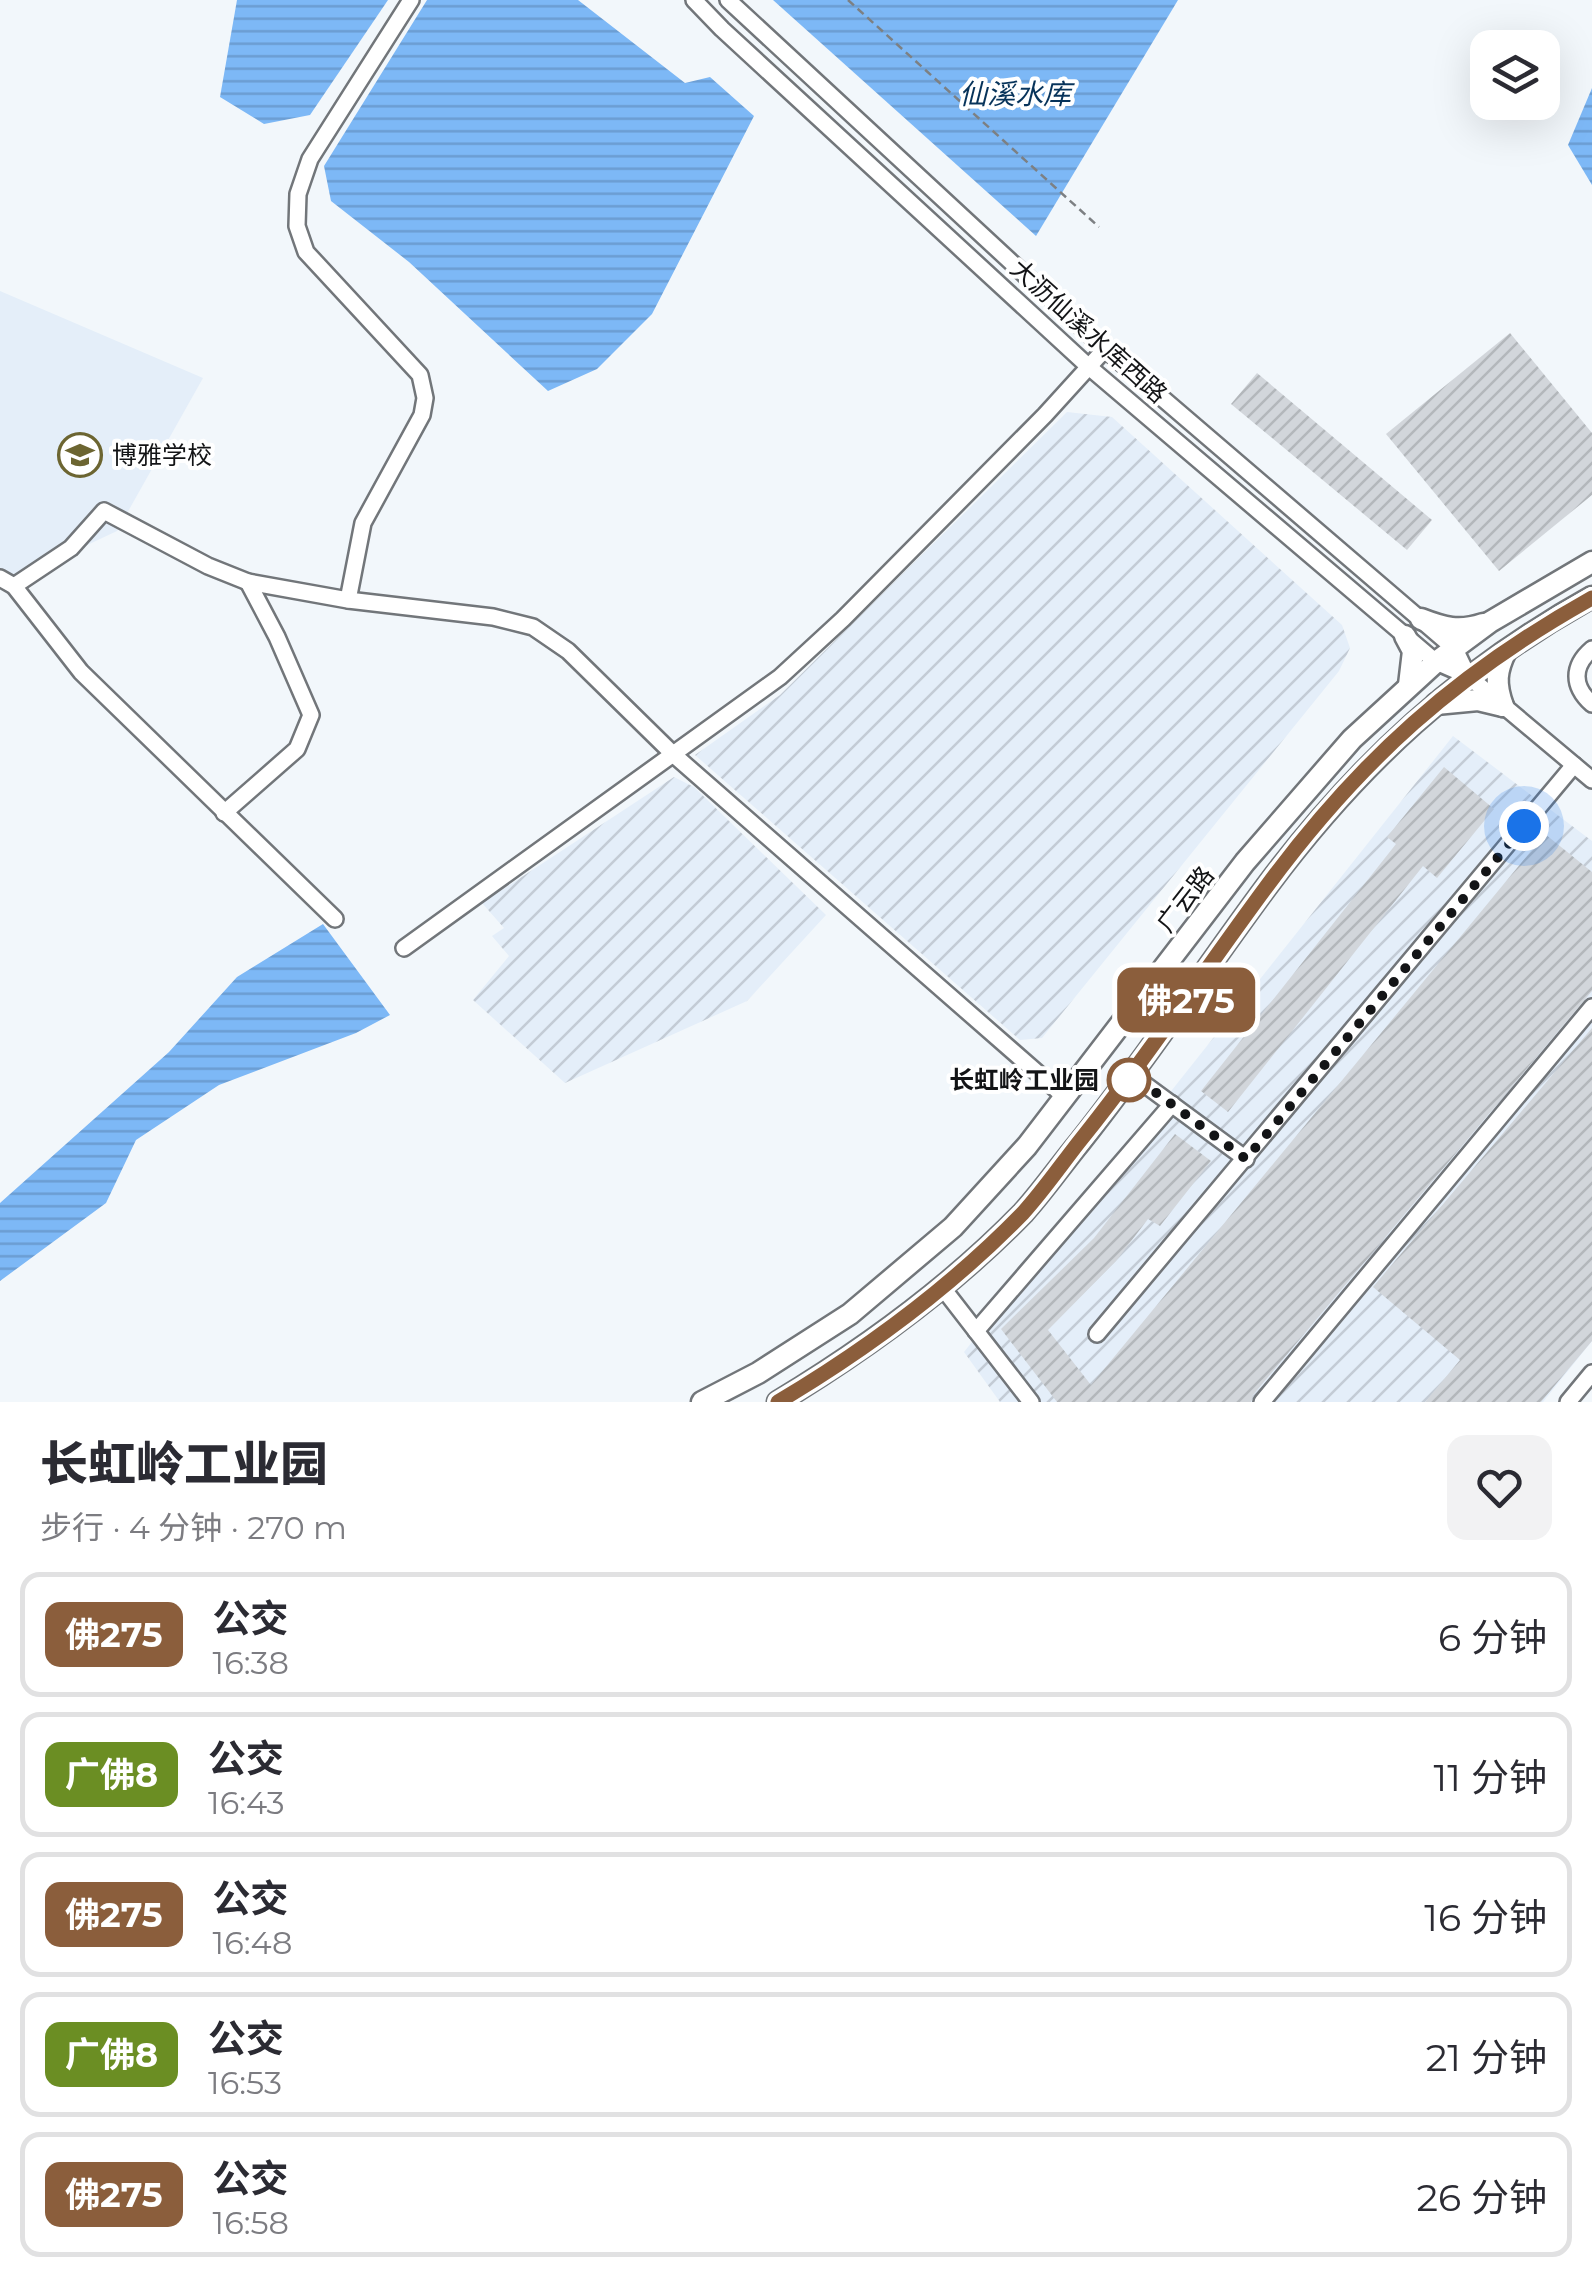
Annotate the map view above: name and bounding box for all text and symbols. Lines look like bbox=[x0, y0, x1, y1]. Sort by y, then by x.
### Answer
map controls bbox=[1470, 30, 1560, 120]
button: layers bbox=[1470, 30, 1560, 120]
water label: 仙溪水库 bbox=[959, 77, 1075, 111]
street label: 大沥仙溪水库西路 bbox=[1005, 253, 1173, 409]
school or university icon: 博雅学校 bbox=[57, 432, 103, 478]
place label: 博雅学校 bbox=[112, 440, 212, 470]
your location bbox=[1499, 801, 1549, 851]
street label: 广云路 bbox=[1150, 860, 1220, 938]
line badge: 佛275 bbox=[1116, 968, 1256, 1032]
text: 佛275 bbox=[1137, 979, 1235, 1022]
marker: 长虹岭工业园 bbox=[1108, 1059, 1150, 1101]
place label: 长虹岭工业园 bbox=[949, 1065, 1099, 1095]
text: 长虹岭工业园 bbox=[40, 1435, 328, 1493]
button: heart bbox=[1447, 1435, 1552, 1540]
text: 步行 · 4 分钟 · 270 m bbox=[40, 1508, 347, 1547]
text: 公交 bbox=[213, 1595, 289, 1642]
text: 佛275 bbox=[65, 1613, 163, 1656]
text: 6 分钟 bbox=[1438, 1614, 1547, 1661]
text: 16:38 bbox=[213, 1643, 289, 1682]
text: 公交 bbox=[208, 1735, 284, 1782]
text: 广佛8 bbox=[65, 1753, 158, 1796]
text: 11 分钟 bbox=[1434, 1754, 1547, 1801]
text: 16:43 bbox=[208, 1783, 285, 1822]
text: 公交 bbox=[213, 1875, 289, 1922]
text: 佛275 bbox=[65, 1893, 163, 1936]
text: 16 分钟 bbox=[1424, 1894, 1547, 1941]
text: 16:48 bbox=[213, 1923, 292, 1962]
text: 公交 bbox=[208, 2015, 284, 2062]
text: 广佛8 bbox=[65, 2033, 158, 2076]
text: 21 分钟 bbox=[1426, 2034, 1547, 2081]
text: 16:53 bbox=[208, 2063, 282, 2102]
text: 公交 bbox=[213, 2155, 289, 2202]
text: 佛275 bbox=[65, 2173, 163, 2216]
text: 26 分钟 bbox=[1416, 2174, 1547, 2221]
text: 16:58 bbox=[213, 2203, 289, 2242]

